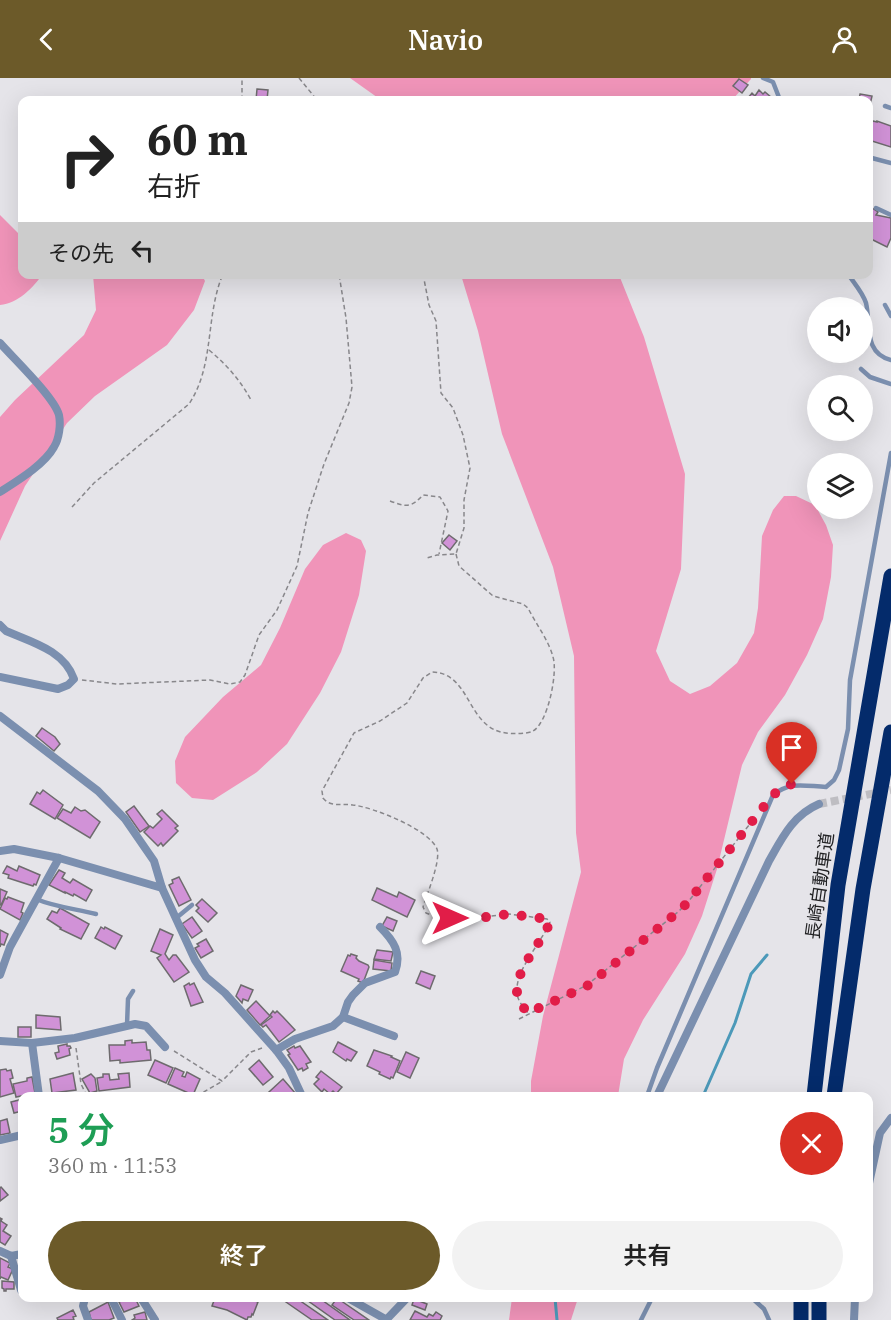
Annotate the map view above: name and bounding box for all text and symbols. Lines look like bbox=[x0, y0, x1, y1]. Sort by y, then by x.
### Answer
text: Navio bbox=[408, 22, 483, 57]
icon: back bbox=[30, 23, 63, 56]
icon: person bbox=[828, 23, 861, 56]
text: 60 m bbox=[147, 112, 248, 167]
icon: right bbox=[48, 120, 126, 198]
text: 右折 bbox=[147, 168, 201, 203]
icon: left bbox=[126, 234, 159, 267]
text: その先 bbox=[48, 238, 114, 267]
map controls bbox=[807, 297, 873, 519]
button: sound bbox=[807, 297, 873, 363]
button: search bbox=[807, 375, 873, 441]
button: layers bbox=[807, 453, 873, 519]
pin bbox=[766, 722, 817, 784]
icon: arrive bbox=[775, 731, 808, 764]
street label: 長崎自動車道 bbox=[801, 831, 838, 941]
position arrow bbox=[418, 886, 482, 950]
text: 5 分 bbox=[48, 1106, 114, 1153]
button: close bbox=[780, 1112, 843, 1175]
text: 360 m · 11:53 bbox=[48, 1152, 177, 1179]
button: 終了 bbox=[48, 1221, 440, 1290]
button: 共有 bbox=[452, 1221, 843, 1290]

